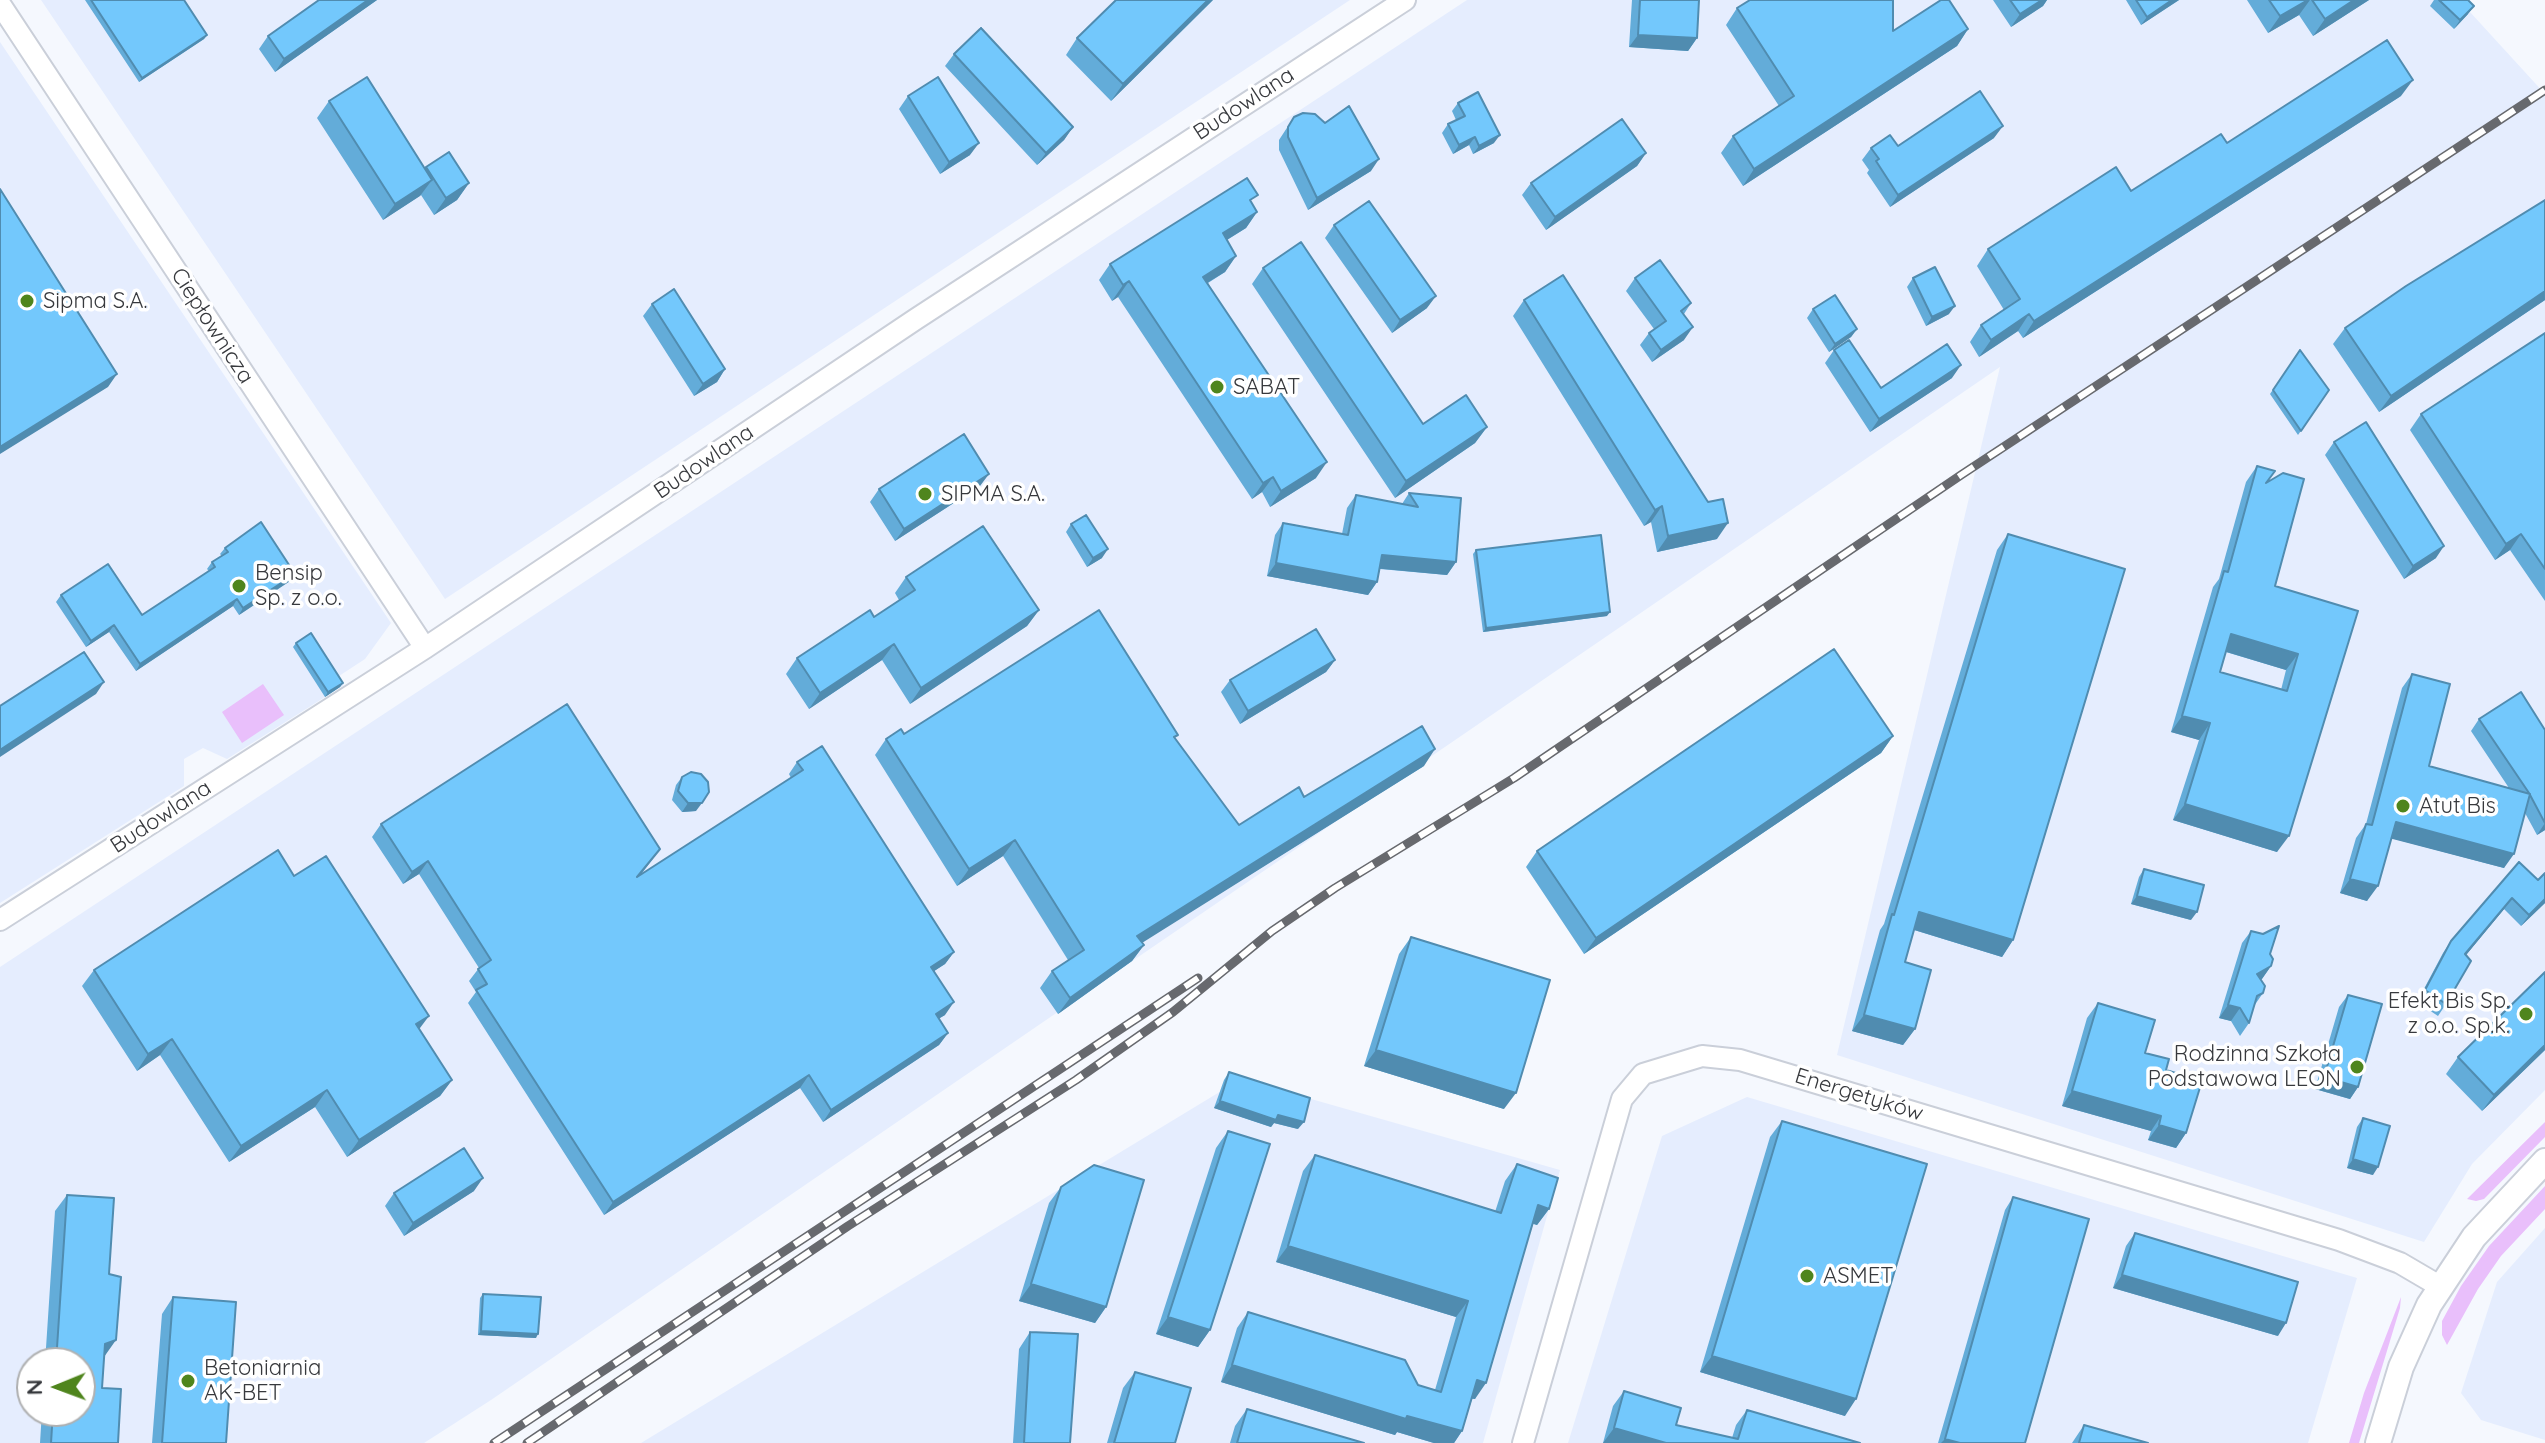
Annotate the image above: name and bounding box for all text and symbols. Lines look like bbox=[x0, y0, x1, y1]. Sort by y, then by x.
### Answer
street label: Budowlana bbox=[1189, 62, 1299, 146]
street label: Ciepłownicza bbox=[165, 263, 259, 389]
place label: Sipma S.A. bbox=[43, 288, 147, 314]
marker: Sipma S.A. bbox=[18, 292, 36, 310]
place label: SABAT bbox=[1233, 374, 1300, 400]
marker: SABAT bbox=[1208, 378, 1226, 396]
street label: Budowlana bbox=[649, 419, 759, 505]
place label: SIPMA S.A. bbox=[941, 481, 1045, 507]
marker: SIPMA S.A. bbox=[916, 485, 934, 503]
place label: Bensip Sp. z o.o. bbox=[255, 560, 342, 612]
marker: Bensip Sp. z o.o. bbox=[230, 577, 248, 595]
street label: Budowlana bbox=[106, 775, 216, 859]
place label: Atut Bis bbox=[2419, 793, 2496, 819]
marker: Atut Bis bbox=[2394, 797, 2412, 815]
place label: Efekt Bis Sp. z o.o. Sp.k. bbox=[2388, 988, 2510, 1040]
marker: Efekt Bis Sp. z o.o. Sp.k. bbox=[2517, 1005, 2535, 1023]
place label: Rodzinna Szkoła Podstawowa LEON bbox=[2148, 1041, 2341, 1092]
marker: Rodzinna Szkoła Podstawowa LEON bbox=[2348, 1058, 2366, 1076]
street label: Energetyków bbox=[1792, 1063, 1926, 1127]
place label: ASMET bbox=[1823, 1263, 1894, 1289]
marker: ASMET bbox=[1798, 1267, 1816, 1285]
north arrow bbox=[16, 1347, 96, 1427]
place label: Betoniarnia AK-BET bbox=[204, 1355, 321, 1406]
marker: Betoniarnia AK-BET bbox=[179, 1372, 197, 1390]
text: N bbox=[20, 1379, 48, 1396]

